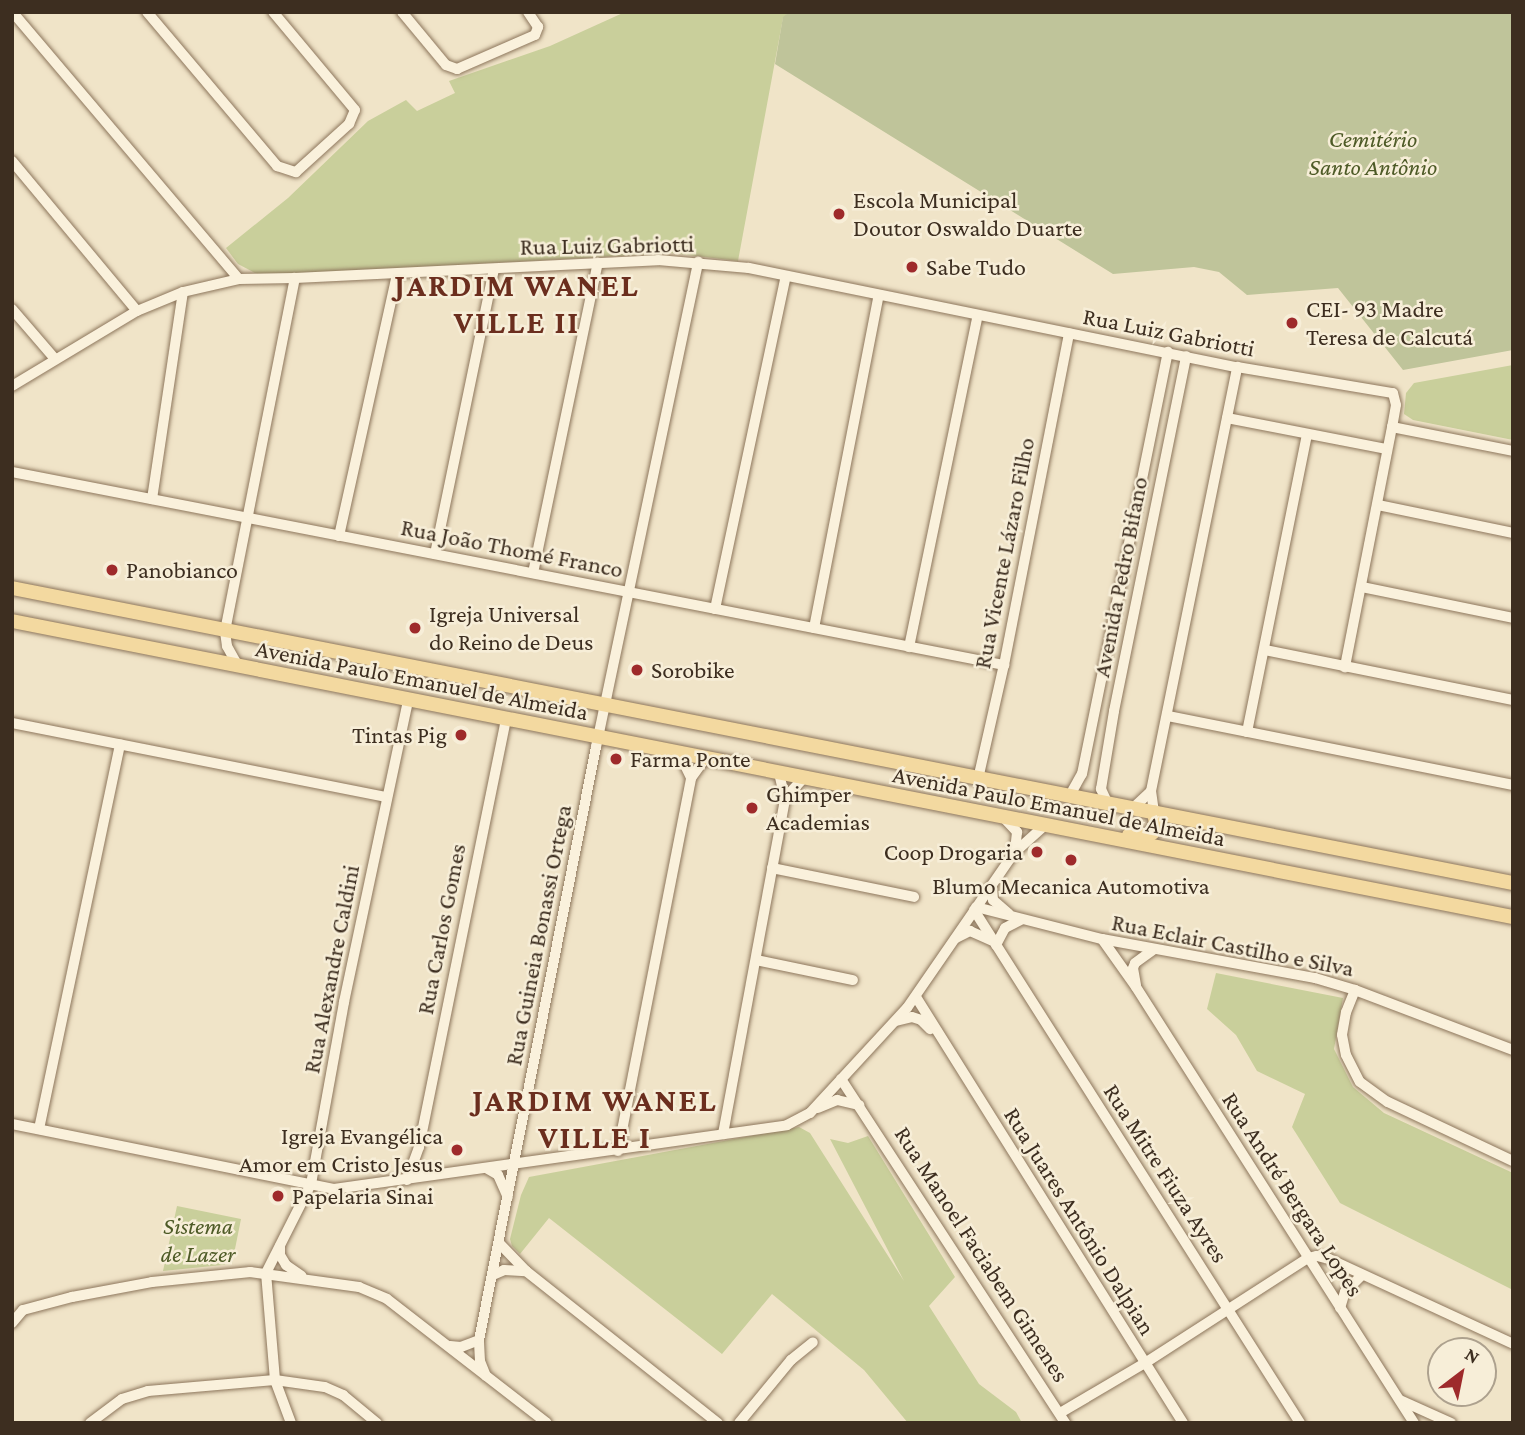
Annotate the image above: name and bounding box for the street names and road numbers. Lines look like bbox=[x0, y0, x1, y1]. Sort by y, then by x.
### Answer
street label: Rua Luiz Gabriotti bbox=[520, 229, 694, 261]
street label: Rua Luiz Gabriotti bbox=[1081, 301, 1257, 363]
street label: Rua Vicente Lázaro Filho bbox=[967, 435, 1041, 671]
street label: Avenida Pedro Bifano bbox=[1086, 474, 1154, 680]
street label: Rua João Thomé Franco bbox=[399, 512, 625, 584]
street label: Avenida Paulo Emanuel de Almeida bbox=[253, 634, 591, 726]
street label: Avenida Paulo Emanuel de Almeida bbox=[890, 760, 1228, 852]
street label: Rua Guineia Bonassi Ortega bbox=[499, 802, 577, 1068]
street label: Rua Carlos Gomes bbox=[410, 841, 472, 1017]
street label: Rua Alexandre Caldini bbox=[297, 862, 365, 1076]
street label: Rua Eclair Castilho e Silva bbox=[1109, 907, 1357, 983]
street label: Rua Mitre Fiuza Ayres bbox=[1097, 1078, 1235, 1268]
street label: Rua André Bergara Lopes bbox=[1216, 1086, 1370, 1302]
street label: Rua Juares Antônio Dalpian bbox=[998, 1102, 1162, 1340]
street label: Rua Manoel Faciabem Gimenes bbox=[888, 1121, 1076, 1387]

